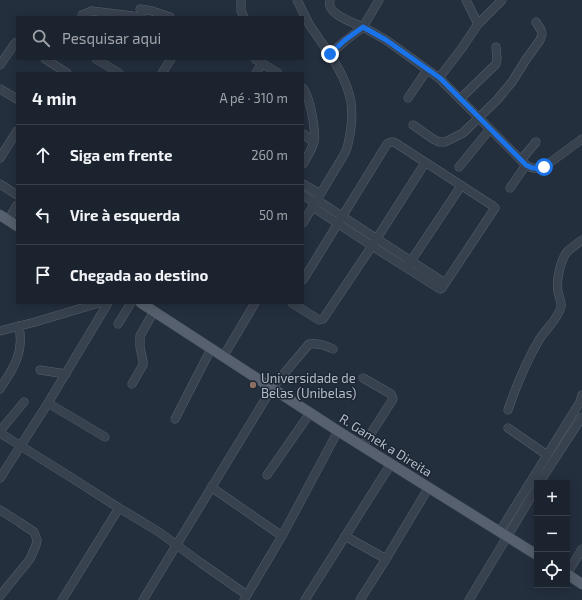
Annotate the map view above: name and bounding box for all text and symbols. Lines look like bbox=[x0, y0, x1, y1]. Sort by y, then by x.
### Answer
search box bbox=[16, 16, 304, 60]
icon: search bbox=[30, 27, 52, 49]
text: Pesquisar aqui bbox=[62, 29, 161, 47]
route end bbox=[321, 45, 339, 63]
text: 4 min bbox=[32, 88, 76, 108]
text: A pé · 310 m bbox=[219, 90, 288, 106]
icon: ahead bbox=[32, 144, 54, 166]
text: Siga em frente bbox=[70, 146, 172, 164]
text: 260 m bbox=[251, 147, 288, 163]
route start bbox=[535, 158, 553, 176]
icon: left bbox=[32, 204, 54, 226]
text: Vire à esquerda bbox=[70, 206, 180, 224]
text: 50 m bbox=[259, 207, 288, 223]
icon: arrive bbox=[32, 264, 54, 286]
text: Chegada ao destino bbox=[70, 266, 208, 284]
place label: Universidade de Belas (Unibelas) bbox=[261, 370, 356, 401]
marker: Universidade de Belas (Unibelas) bbox=[248, 380, 258, 390]
street label: R. Gamek a Direita bbox=[337, 410, 435, 480]
map controls bbox=[534, 480, 570, 588]
button: + bbox=[534, 480, 570, 516]
button: − bbox=[534, 516, 570, 552]
button: locate bbox=[534, 552, 570, 588]

